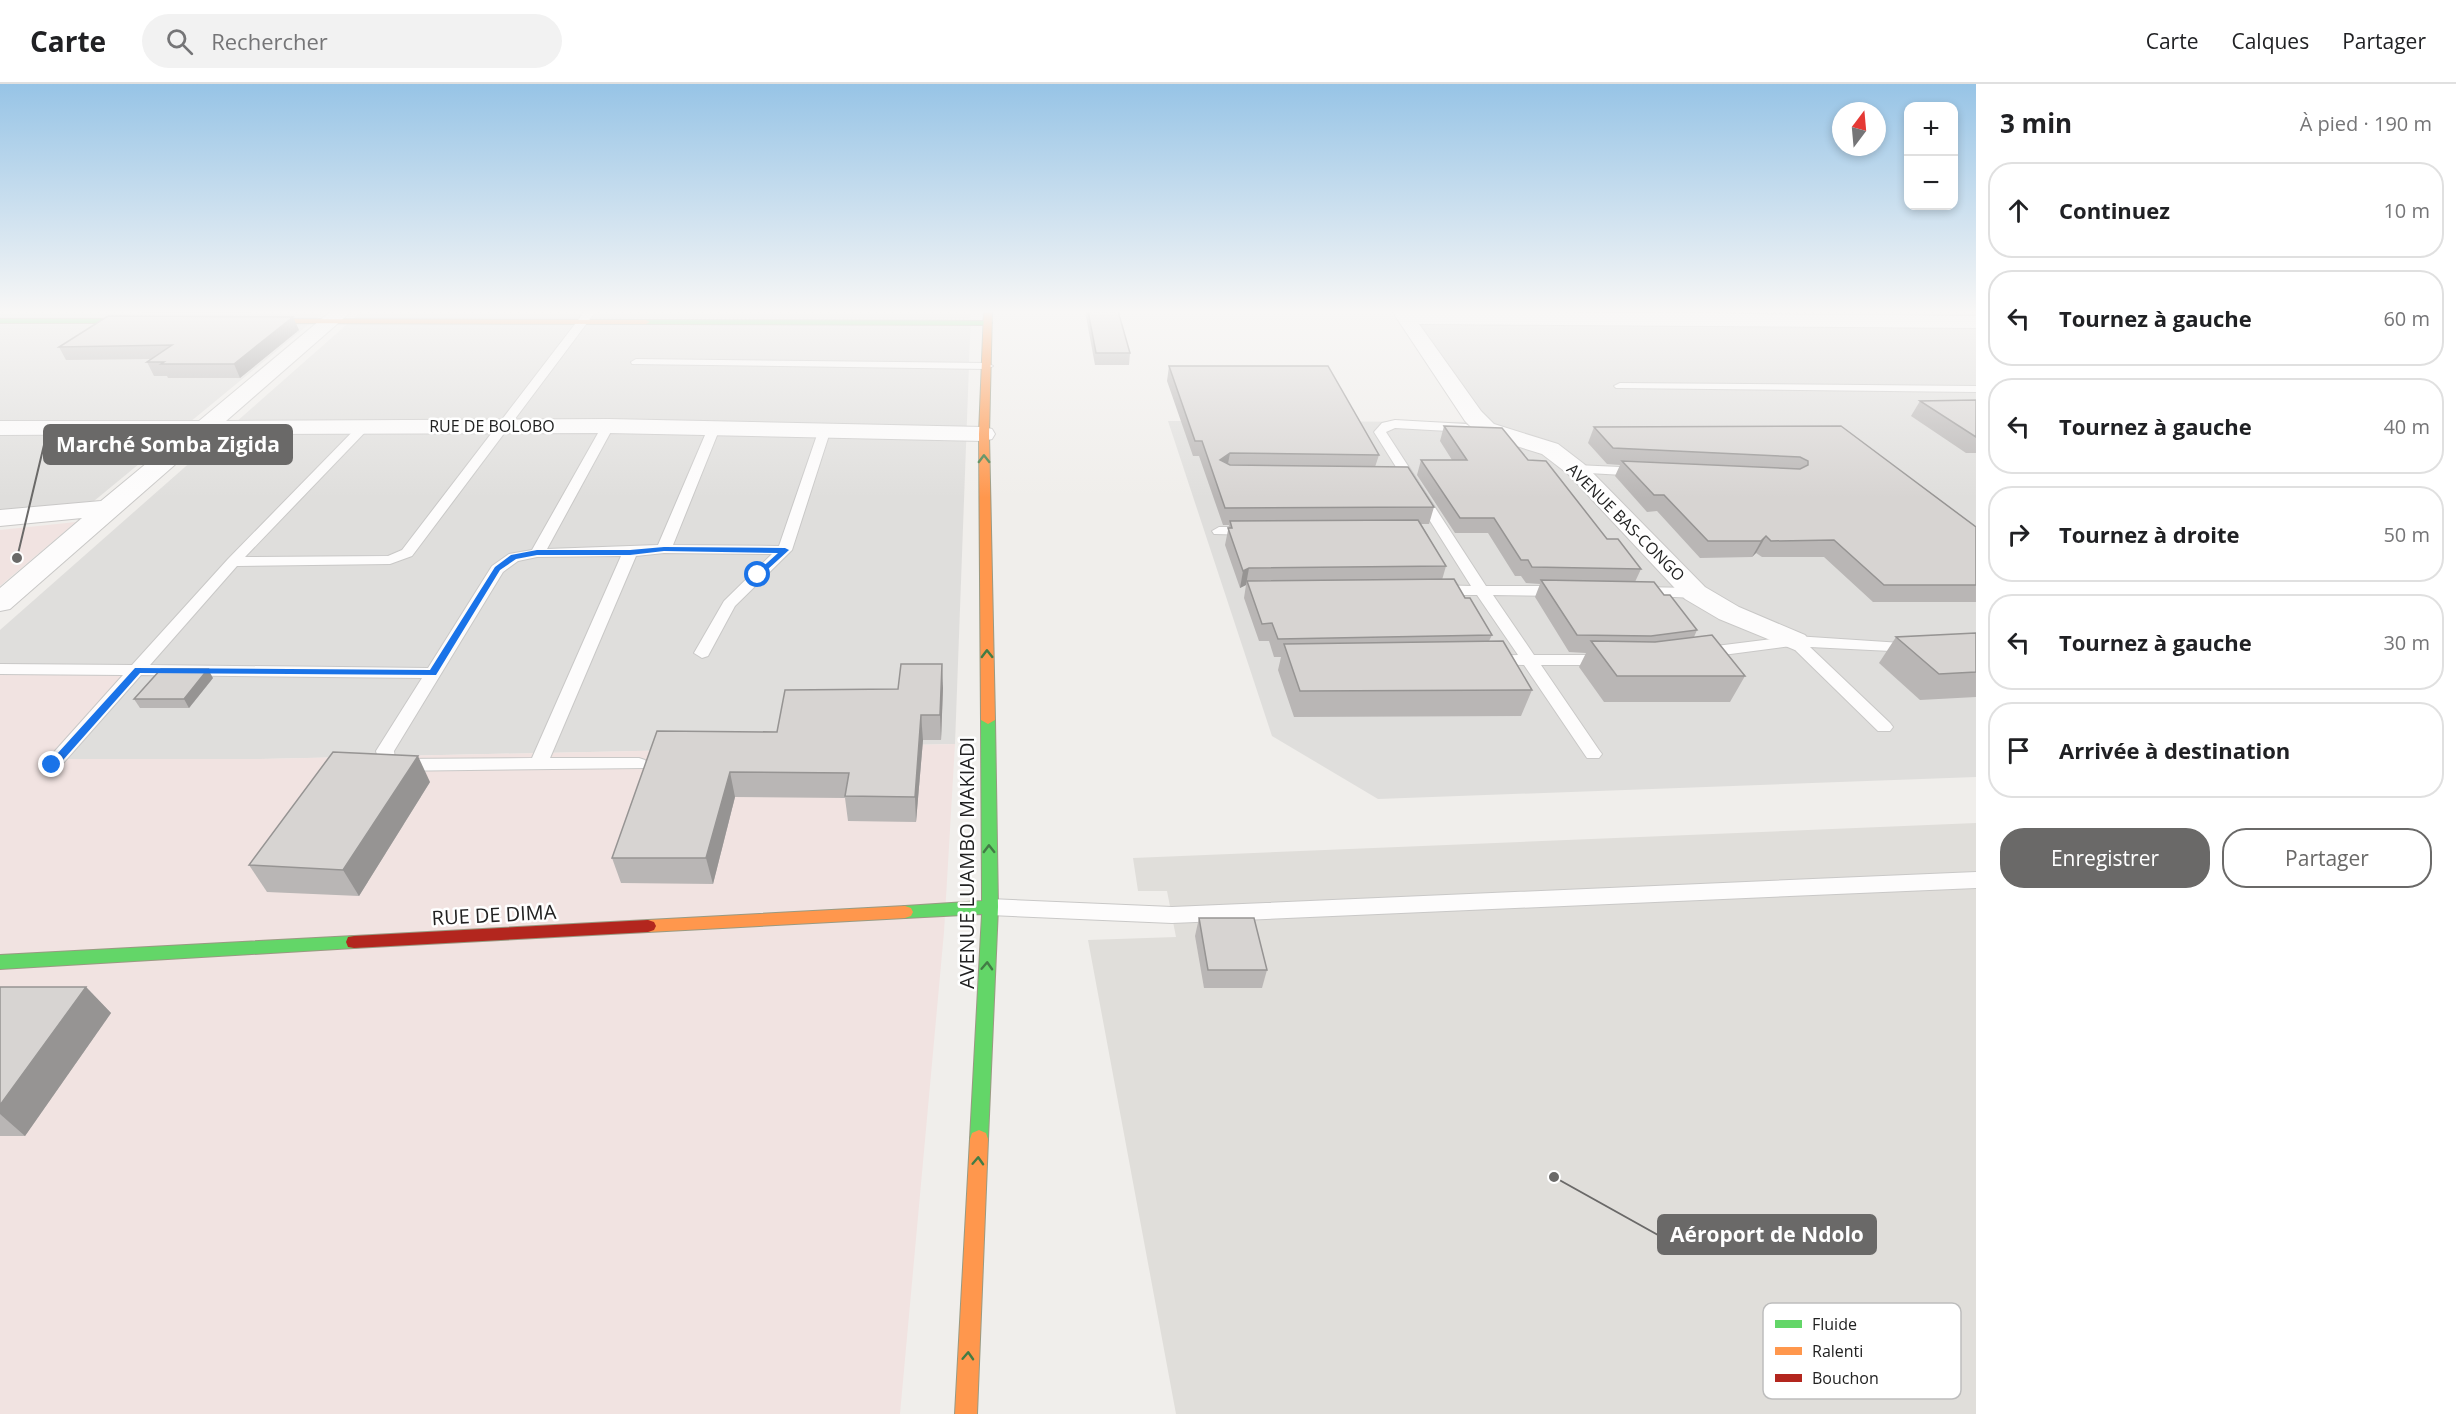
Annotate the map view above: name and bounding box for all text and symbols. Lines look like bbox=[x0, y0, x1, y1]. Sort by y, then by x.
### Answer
search box bbox=[142, 14, 562, 68]
text: Carte bbox=[30, 22, 106, 60]
icon: search bbox=[163, 25, 196, 58]
text: Rechercher bbox=[211, 26, 328, 56]
text: Carte bbox=[2146, 27, 2198, 55]
text: Calques bbox=[2231, 27, 2309, 55]
text: Partager bbox=[2342, 27, 2426, 55]
north arrow bbox=[1832, 102, 1886, 156]
map controls bbox=[1904, 102, 1958, 210]
button: + bbox=[1904, 102, 1958, 156]
text: 3 min bbox=[2000, 105, 2072, 141]
text: À pied · 190 m bbox=[2300, 110, 2432, 137]
button: − bbox=[1904, 156, 1958, 210]
icon: ahead bbox=[2002, 194, 2035, 227]
text: Continuez bbox=[2059, 195, 2170, 225]
text: 10 m bbox=[2383, 197, 2430, 224]
icon: left bbox=[2002, 302, 2035, 335]
text: Tournez à gauche bbox=[2059, 303, 2252, 333]
text: 60 m bbox=[2383, 305, 2430, 332]
icon: left bbox=[2002, 410, 2035, 443]
text: Tournez à gauche bbox=[2059, 411, 2252, 441]
text: 40 m bbox=[2383, 413, 2430, 440]
street label: RUE DE BOLOBO bbox=[429, 415, 555, 437]
callout: Marché Somba Zigida bbox=[44, 425, 292, 464]
text: Marché Somba Zigida bbox=[56, 430, 280, 458]
one-way arrow bbox=[978, 454, 991, 463]
street label: AVENUE BAS-CONGO bbox=[1562, 458, 1690, 586]
icon: right bbox=[2002, 518, 2035, 551]
text: Tournez à droite bbox=[2059, 519, 2240, 549]
text: 50 m bbox=[2383, 521, 2430, 548]
route start bbox=[744, 561, 770, 587]
icon: left bbox=[2002, 626, 2035, 659]
text: Tournez à gauche bbox=[2059, 627, 2252, 657]
text: 30 m bbox=[2383, 629, 2430, 656]
one-way arrow bbox=[981, 649, 993, 658]
icon: arrive bbox=[2002, 734, 2035, 767]
text: Arrivée à destination bbox=[2059, 735, 2290, 765]
street label: AVENUE LUAMBO MAKIADI bbox=[953, 737, 980, 989]
route end bbox=[38, 751, 64, 777]
button: Enregistrer bbox=[2000, 828, 2210, 888]
button: Partager bbox=[2222, 828, 2432, 888]
one-way arrow bbox=[983, 844, 995, 853]
street label: RUE DE DIMA bbox=[431, 898, 557, 931]
one-way arrow bbox=[980, 961, 993, 970]
one-way arrow bbox=[971, 1156, 984, 1165]
callout: Aéroport de Ndolo bbox=[1658, 1215, 1876, 1254]
text: Aéroport de Ndolo bbox=[1670, 1220, 1864, 1248]
legend bbox=[1763, 1303, 1961, 1399]
text: Fluide bbox=[1812, 1313, 1857, 1335]
text: Ralenti bbox=[1812, 1340, 1863, 1362]
one-way arrow bbox=[962, 1351, 975, 1360]
text: Bouchon bbox=[1812, 1367, 1879, 1389]

